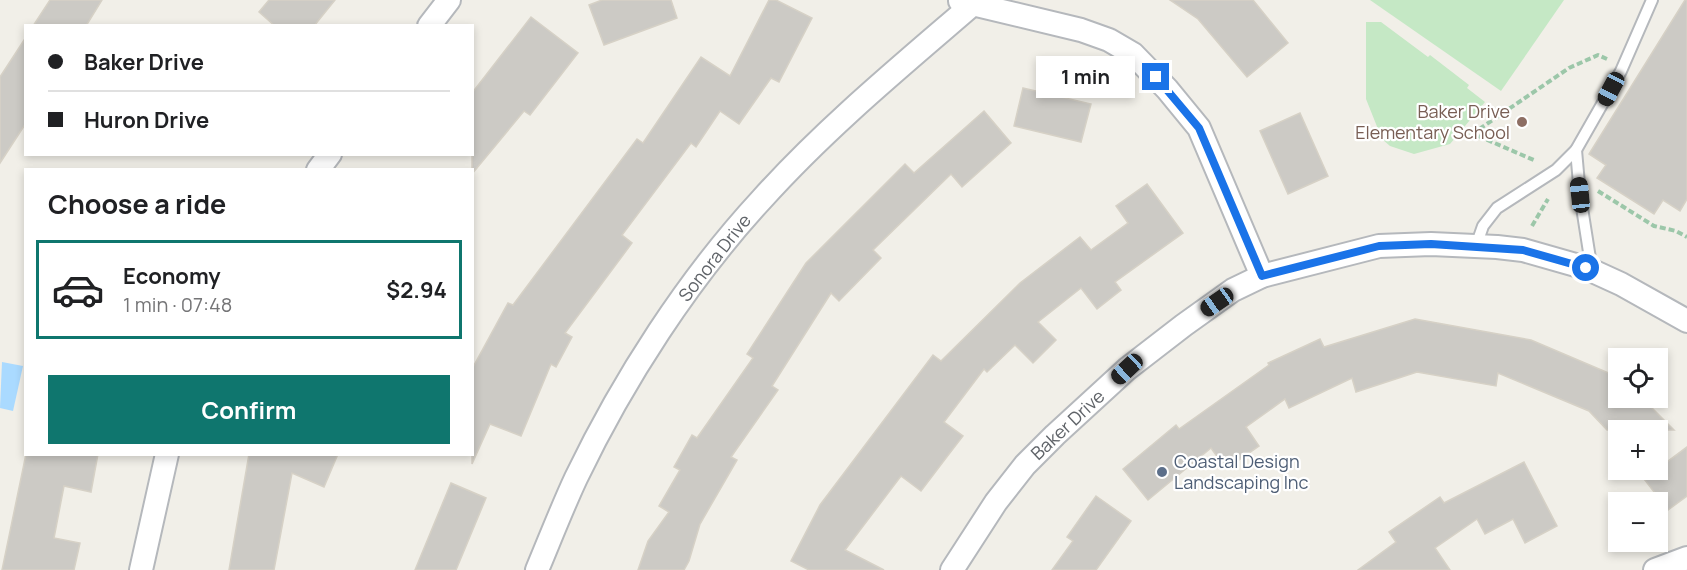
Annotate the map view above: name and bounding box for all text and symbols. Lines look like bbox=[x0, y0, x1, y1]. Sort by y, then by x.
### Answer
text: Baker Drive bbox=[84, 47, 204, 77]
callout: 1 min bbox=[1036, 56, 1135, 98]
text: 1 min bbox=[1061, 63, 1110, 90]
route end bbox=[1142, 63, 1169, 90]
car bbox=[1595, 69, 1627, 109]
place label: Baker Drive Elementary School bbox=[1355, 99, 1510, 144]
text: Huron Drive bbox=[84, 105, 209, 135]
marker: Baker Drive Elementary School bbox=[1515, 115, 1529, 129]
car bbox=[1569, 176, 1591, 214]
text: Choose a ride bbox=[48, 185, 226, 222]
street label: Sonora Drive bbox=[672, 209, 756, 306]
route start bbox=[1572, 254, 1599, 281]
text: Economy bbox=[123, 261, 221, 291]
icon: car bbox=[51, 263, 105, 317]
text: $2.94 bbox=[386, 275, 447, 305]
car bbox=[1197, 284, 1237, 320]
text: 1 min · 07:48 bbox=[123, 291, 232, 318]
map controls bbox=[1608, 348, 1668, 552]
button: locate bbox=[1608, 348, 1668, 408]
car bbox=[1108, 350, 1146, 388]
button: Confirm bbox=[48, 375, 450, 444]
street label: Baker Drive bbox=[1025, 384, 1109, 465]
button: + bbox=[1608, 420, 1668, 480]
place label: Coastal Design Landscaping Inc bbox=[1174, 449, 1308, 494]
marker: Coastal Design Landscaping Inc bbox=[1155, 465, 1169, 479]
button: − bbox=[1608, 492, 1668, 552]

